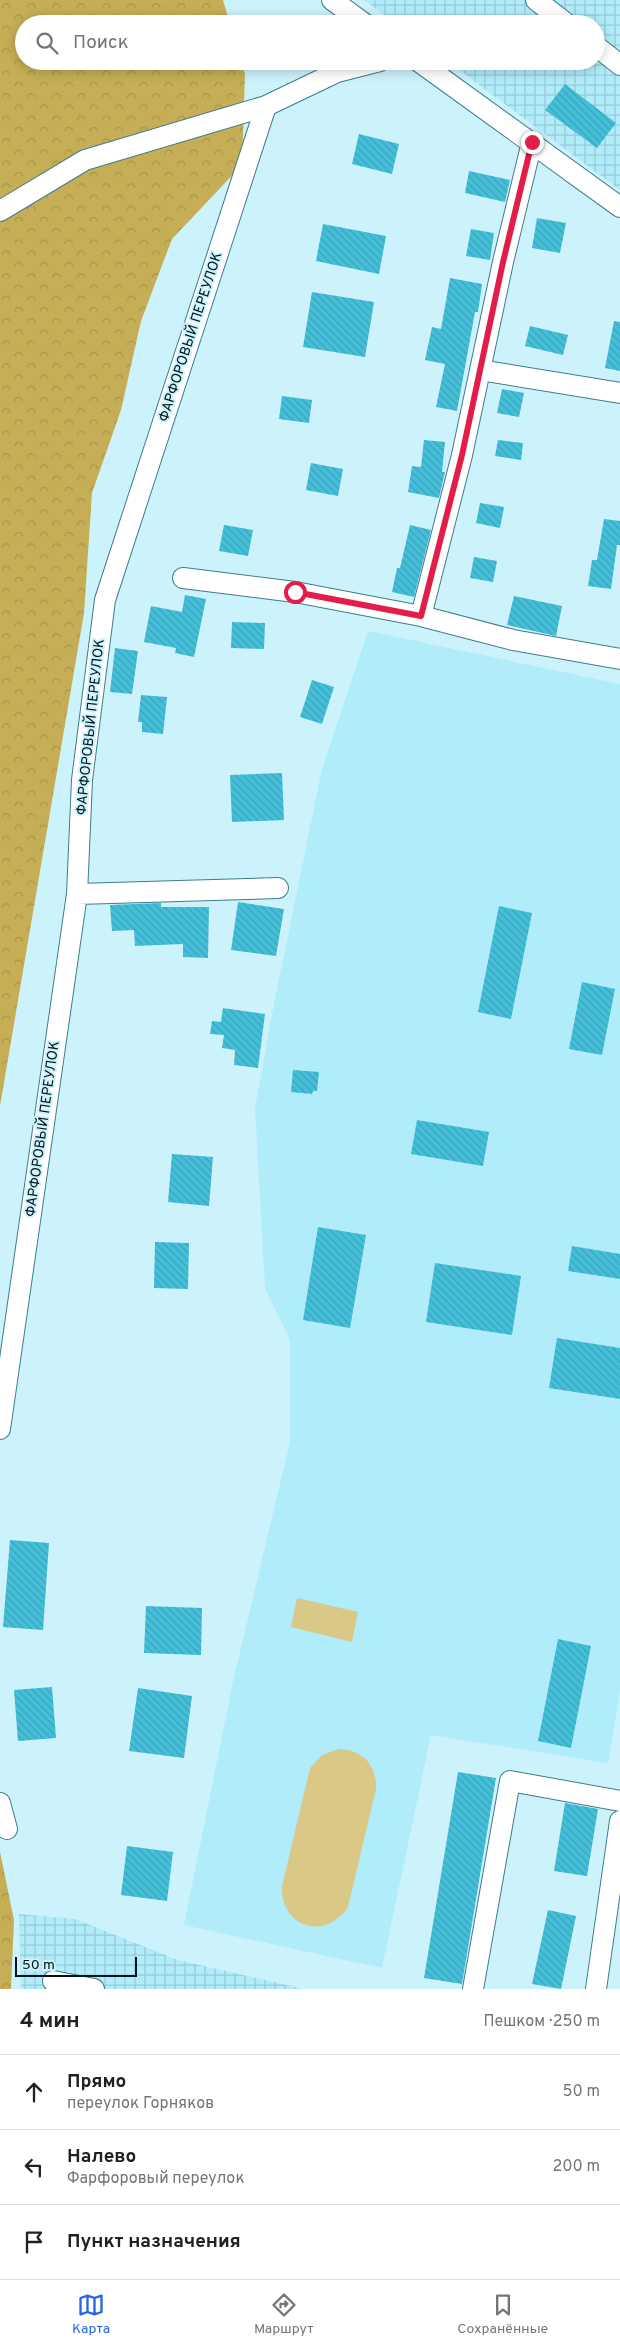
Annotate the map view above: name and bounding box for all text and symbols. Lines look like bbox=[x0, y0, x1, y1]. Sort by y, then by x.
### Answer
search box bbox=[15, 15, 605, 70]
icon: search bbox=[33, 29, 61, 57]
text: Поиск bbox=[73, 31, 129, 55]
route end bbox=[521, 131, 544, 154]
street label: ФАРФОРОВЫЙ ПЕРЕУЛОК bbox=[155, 250, 226, 424]
route start bbox=[284, 581, 307, 604]
street label: ФАРФОРОВЫЙ ПЕРЕУЛОК bbox=[72, 638, 109, 816]
street label: ФАРФОРОВЫЙ ПЕРЕУЛОК bbox=[21, 1040, 64, 1218]
scale bar bbox=[15, 1954, 138, 1977]
text: 50 m bbox=[22, 1957, 55, 1974]
text: 4 мин bbox=[20, 2008, 80, 2035]
text: Пешком · 250 m bbox=[484, 2012, 600, 2032]
text: Прямо bbox=[67, 2070, 126, 2094]
icon: ahead bbox=[20, 2078, 48, 2106]
text: 50 m bbox=[563, 2082, 600, 2102]
text: переулок Горняков bbox=[67, 2094, 214, 2114]
text: Налево bbox=[67, 2145, 136, 2169]
icon: left bbox=[20, 2153, 48, 2181]
text: 200 m bbox=[552, 2157, 600, 2177]
text: Фарфоровый переулок bbox=[67, 2169, 245, 2189]
icon: arrive bbox=[20, 2228, 48, 2256]
text: Пункт назначения bbox=[67, 2230, 241, 2254]
tab: Карта bbox=[72, 2291, 110, 2338]
tab: Маршрут bbox=[254, 2291, 314, 2338]
tab: Сохранённые bbox=[457, 2291, 548, 2338]

